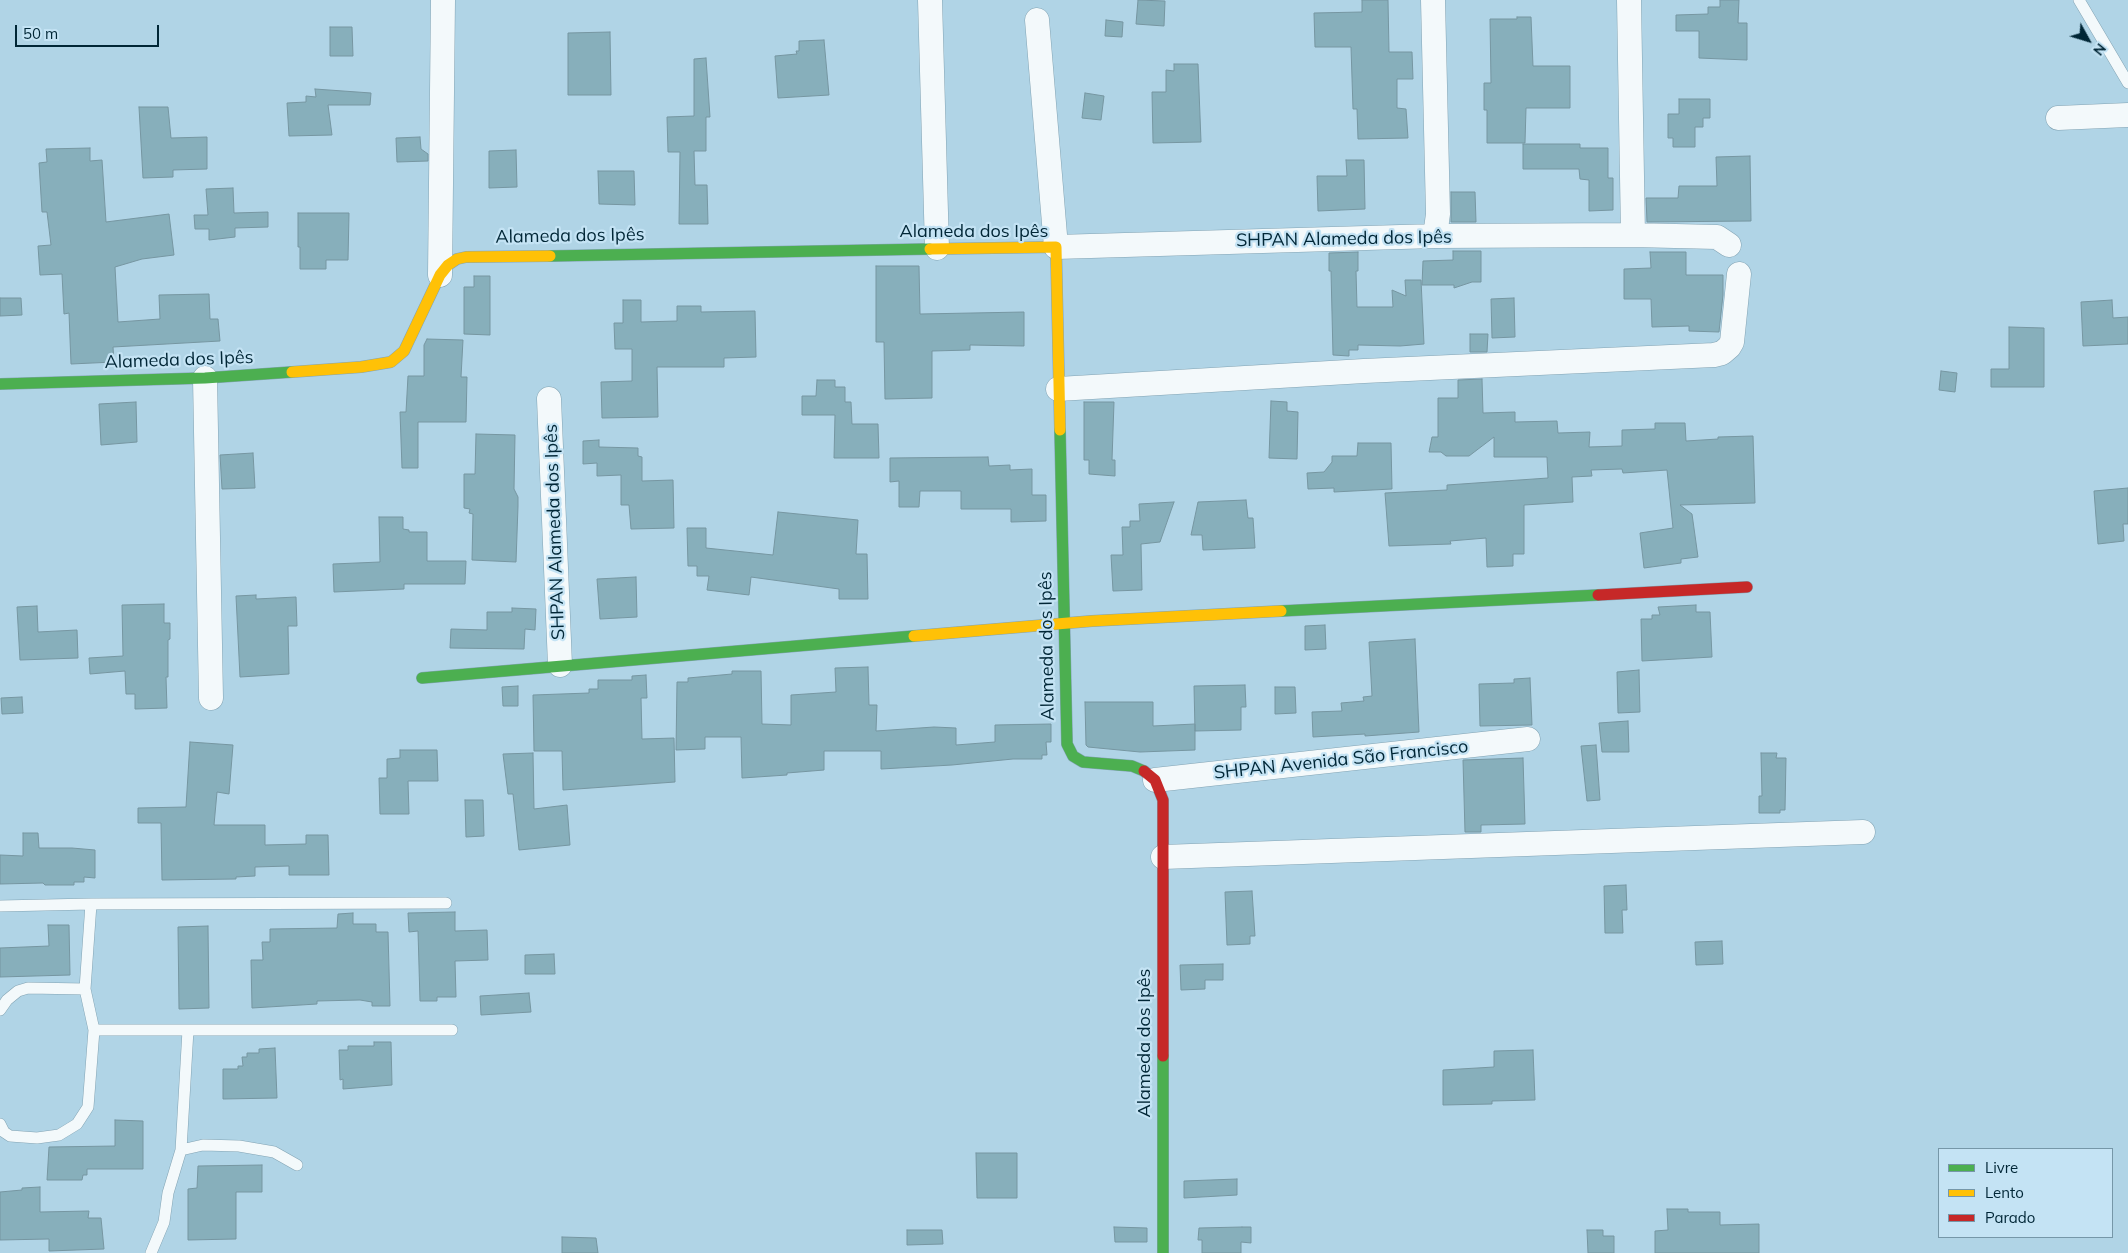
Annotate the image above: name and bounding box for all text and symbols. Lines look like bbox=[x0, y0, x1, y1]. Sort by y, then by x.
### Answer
scale bar bbox=[18, 15, 161, 47]
north arrow bbox=[2063, 15, 2113, 65]
text: 50 m bbox=[23, 24, 58, 43]
text: N bbox=[2089, 40, 2110, 59]
street label: Alameda dos Ipês bbox=[899, 221, 1049, 243]
street label: Alameda dos Ipês bbox=[495, 224, 645, 248]
street label: SHPAN Alameda dos Ipês bbox=[1236, 226, 1452, 252]
street label: Alameda dos Ipês bbox=[104, 347, 254, 373]
street label: SHPAN Alameda dos Ipês bbox=[540, 424, 570, 640]
street label: Alameda dos Ipês bbox=[1035, 571, 1059, 721]
street label: SHPAN Avenida São Francisco bbox=[1213, 736, 1469, 784]
street label: Alameda dos Ipês bbox=[1134, 968, 1156, 1118]
legend bbox=[1938, 1148, 2113, 1238]
text: Livre bbox=[1985, 1158, 2018, 1177]
text: Lento bbox=[1985, 1183, 2024, 1202]
text: Parado bbox=[1985, 1208, 2035, 1227]

